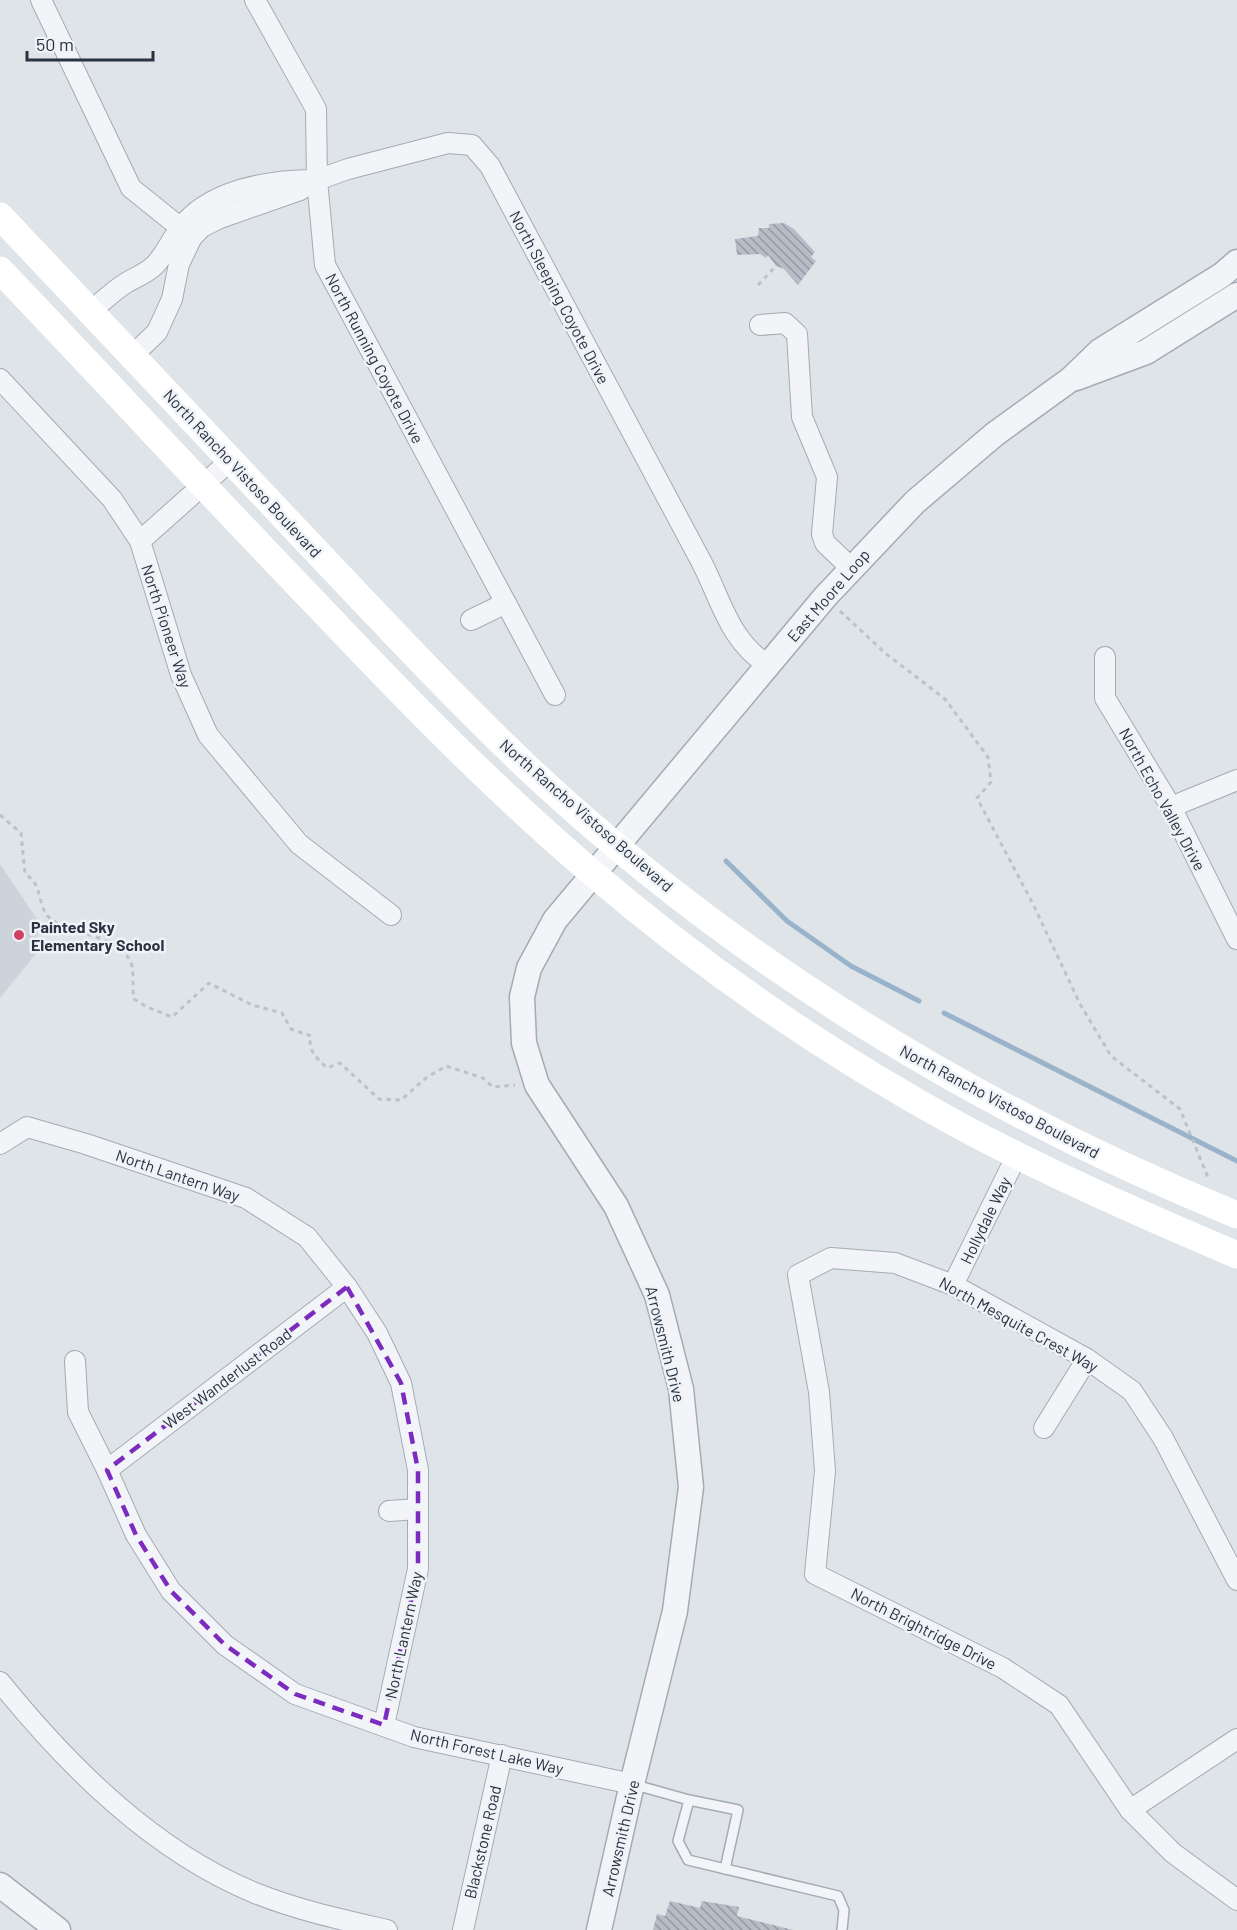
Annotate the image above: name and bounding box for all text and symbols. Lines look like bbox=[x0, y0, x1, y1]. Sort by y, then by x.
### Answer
scale bar bbox=[27, 24, 153, 62]
text: 50 m bbox=[36, 33, 74, 55]
street label: North Sleeping Coyote Drive bbox=[506, 207, 614, 387]
street label: North Running Coyote Drive bbox=[322, 270, 428, 446]
street label: North Rancho Vistoso Boulevard bbox=[160, 385, 326, 561]
street label: East Moore Loop bbox=[783, 545, 873, 645]
street label: North Pioneer Way bbox=[138, 562, 196, 691]
street label: North Echo Valley Drive bbox=[1116, 724, 1210, 874]
street label: North Rancho Vistoso Boulevard bbox=[497, 735, 677, 895]
place label: Painted Sky Elementary School bbox=[31, 917, 165, 954]
marker: Painted Sky Elementary School bbox=[12, 928, 26, 942]
street label: North Rancho Vistoso Boulevard bbox=[897, 1040, 1103, 1162]
street label: North Lantern Way bbox=[114, 1145, 243, 1205]
street label: Hollydale Way bbox=[956, 1173, 1015, 1267]
street label: North Mesquite Crest Way bbox=[936, 1272, 1102, 1376]
street label: Arrowsmith Drive bbox=[642, 1284, 690, 1404]
street label: West Wanderlust Road bbox=[159, 1324, 295, 1432]
street label: North Lantern Way bbox=[380, 1569, 426, 1700]
street label: North Brightridge Drive bbox=[848, 1583, 1000, 1673]
street label: North Forest Lake Way bbox=[409, 1724, 566, 1778]
street label: Arrowsmith Drive bbox=[597, 1778, 643, 1898]
street label: Blackstone Road bbox=[460, 1783, 504, 1901]

